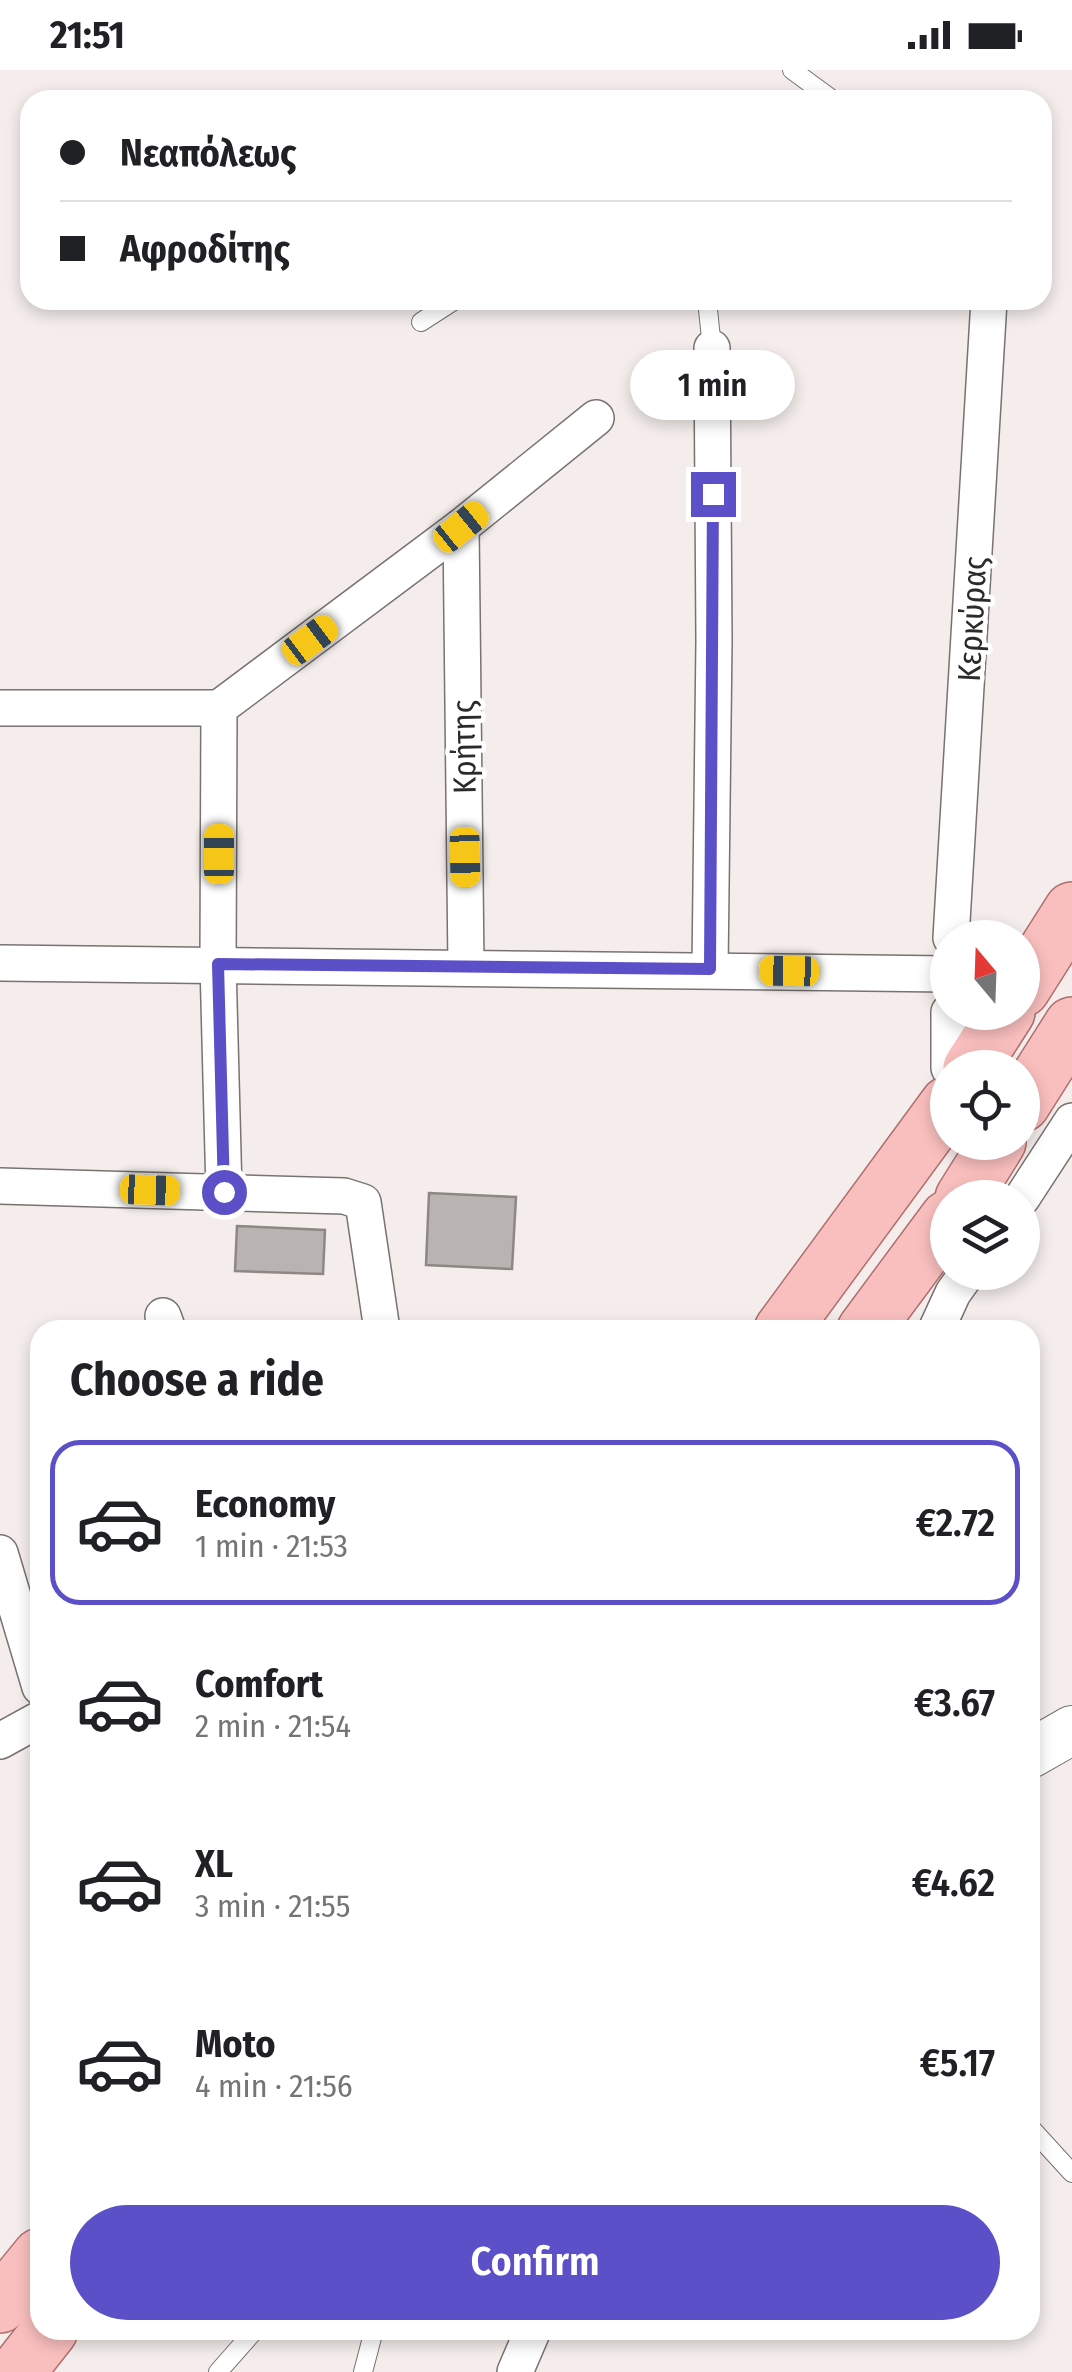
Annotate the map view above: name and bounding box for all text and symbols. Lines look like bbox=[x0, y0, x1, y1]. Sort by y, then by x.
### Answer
text: 21:51 bbox=[50, 12, 125, 58]
text: Νεαπόλεως bbox=[120, 130, 297, 176]
text: Αφροδίτης bbox=[120, 226, 290, 272]
callout: 1 min bbox=[630, 349, 796, 419]
text: 1 min bbox=[678, 366, 747, 404]
route end bbox=[691, 472, 736, 517]
car bbox=[428, 496, 494, 558]
street label: Κερκύρας bbox=[950, 555, 994, 683]
car bbox=[277, 610, 343, 670]
street label: Κρήτης bbox=[444, 699, 484, 794]
car bbox=[204, 824, 234, 884]
car bbox=[449, 827, 481, 887]
north arrow bbox=[930, 920, 1040, 1030]
map controls bbox=[930, 920, 1040, 1290]
car bbox=[759, 955, 819, 987]
button: locate bbox=[930, 1050, 1040, 1160]
route start bbox=[202, 1170, 247, 1215]
car bbox=[119, 1174, 181, 1206]
button: layers bbox=[930, 1180, 1040, 1290]
text: Choose a ride bbox=[70, 1353, 324, 1407]
icon: car bbox=[75, 1478, 165, 1568]
text: Economy bbox=[195, 1481, 335, 1527]
text: €2.72 bbox=[916, 1500, 995, 1546]
text: 1 min · 21:53 bbox=[195, 1527, 348, 1565]
icon: car bbox=[75, 1658, 165, 1748]
text: Comfort bbox=[195, 1661, 323, 1707]
text: €3.67 bbox=[914, 1680, 995, 1726]
text: 2 min · 21:54 bbox=[195, 1707, 351, 1745]
icon: car bbox=[75, 1838, 165, 1928]
text: XL bbox=[195, 1841, 233, 1887]
text: €4.62 bbox=[912, 1860, 995, 1906]
text: 3 min · 21:55 bbox=[195, 1887, 350, 1925]
icon: car bbox=[75, 2018, 165, 2108]
text: Moto bbox=[195, 2021, 276, 2067]
text: €5.17 bbox=[920, 2040, 995, 2086]
text: 4 min · 21:56 bbox=[195, 2067, 353, 2105]
button: Confirm bbox=[70, 2205, 1000, 2320]

